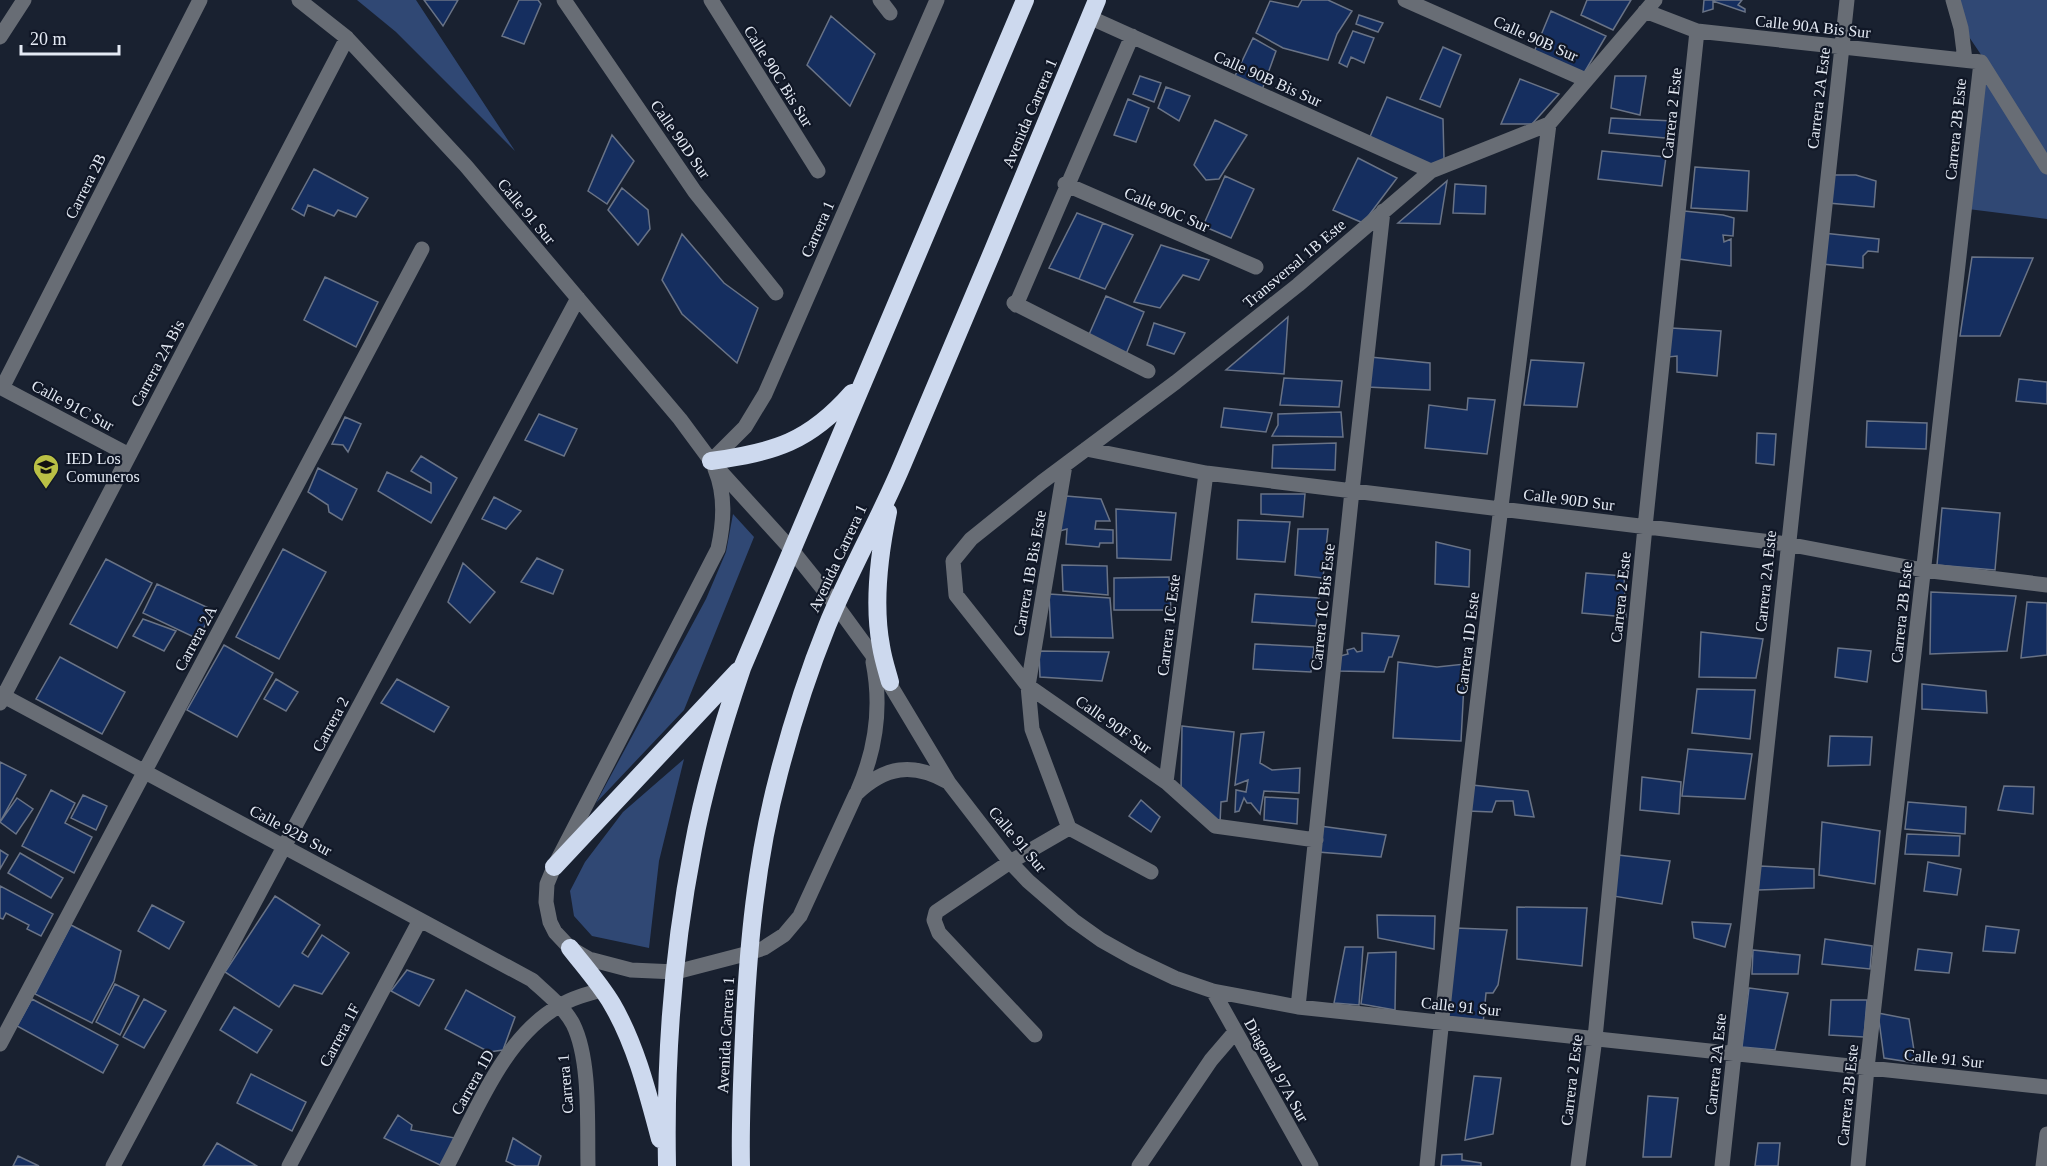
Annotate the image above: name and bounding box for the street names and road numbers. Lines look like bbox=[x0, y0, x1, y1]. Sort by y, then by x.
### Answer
street label: Calle 90B Sur bbox=[1491, 12, 1581, 65]
street label: Calle 90A Bis Sur bbox=[1754, 12, 1872, 41]
street label: Calle 90C Bis Sur bbox=[741, 23, 817, 131]
street label: Carrera 2A Este bbox=[1804, 46, 1833, 150]
street label: Calle 90B Bis Sur bbox=[1211, 47, 1325, 110]
street label: Avenida Carrera 1 bbox=[999, 56, 1060, 170]
street label: Carrera 2 Este bbox=[1658, 67, 1685, 159]
street label: Carrera 2B Este bbox=[1942, 77, 1969, 181]
street label: Calle 90D Sur bbox=[647, 97, 714, 182]
street label: Carrera 2B bbox=[62, 151, 109, 222]
street label: Calle 91 Sur bbox=[494, 175, 559, 248]
street label: Calle 90C Sur bbox=[1122, 184, 1212, 235]
street label: Carrera 1 bbox=[797, 198, 837, 260]
street label: Transversal 1B Este bbox=[1240, 216, 1349, 311]
street label: Carrera 2A Bis bbox=[127, 317, 187, 410]
street label: Calle 91C Sur bbox=[29, 377, 117, 435]
street label: Calle 90D Sur bbox=[1522, 485, 1616, 514]
street label: Avenida Carrera 1 bbox=[805, 502, 870, 615]
street label: Carrera 1B Bis Este bbox=[1010, 509, 1049, 637]
street label: Carrera 2A Este bbox=[1752, 529, 1779, 633]
street label: Carrera 1C Bis Este bbox=[1307, 543, 1338, 671]
street label: Carrera 2 Este bbox=[1607, 551, 1634, 643]
street label: Carrera 2B Este bbox=[1888, 560, 1915, 664]
street label: Carrera 1C Este bbox=[1154, 573, 1183, 677]
street label: Carrera 1D Este bbox=[1453, 591, 1482, 695]
street label: Carrera 2A bbox=[171, 602, 220, 674]
street label: Calle 90F Sur bbox=[1072, 692, 1156, 757]
street label: Carrera 2 bbox=[309, 694, 352, 755]
street label: Calle 92B Sur bbox=[247, 802, 335, 860]
street label: Calle 91 Sur bbox=[985, 803, 1050, 876]
street label: Avenida Carrera 1 bbox=[714, 976, 737, 1094]
street label: Calle 91 Sur bbox=[1420, 994, 1502, 1019]
street label: Carrera 1F bbox=[316, 1001, 363, 1070]
street label: Carrera 2A Este bbox=[1702, 1012, 1729, 1116]
street label: Diagonal 97A Sur bbox=[1240, 1016, 1312, 1126]
street label: Carrera 2 Este bbox=[1557, 1034, 1586, 1127]
street label: Carrera 2B Este bbox=[1834, 1043, 1861, 1147]
street label: Calle 91 Sur bbox=[1903, 1046, 1985, 1071]
street label: Carrera 1D bbox=[448, 1047, 497, 1118]
street label: Carrera 1 bbox=[554, 1053, 577, 1115]

